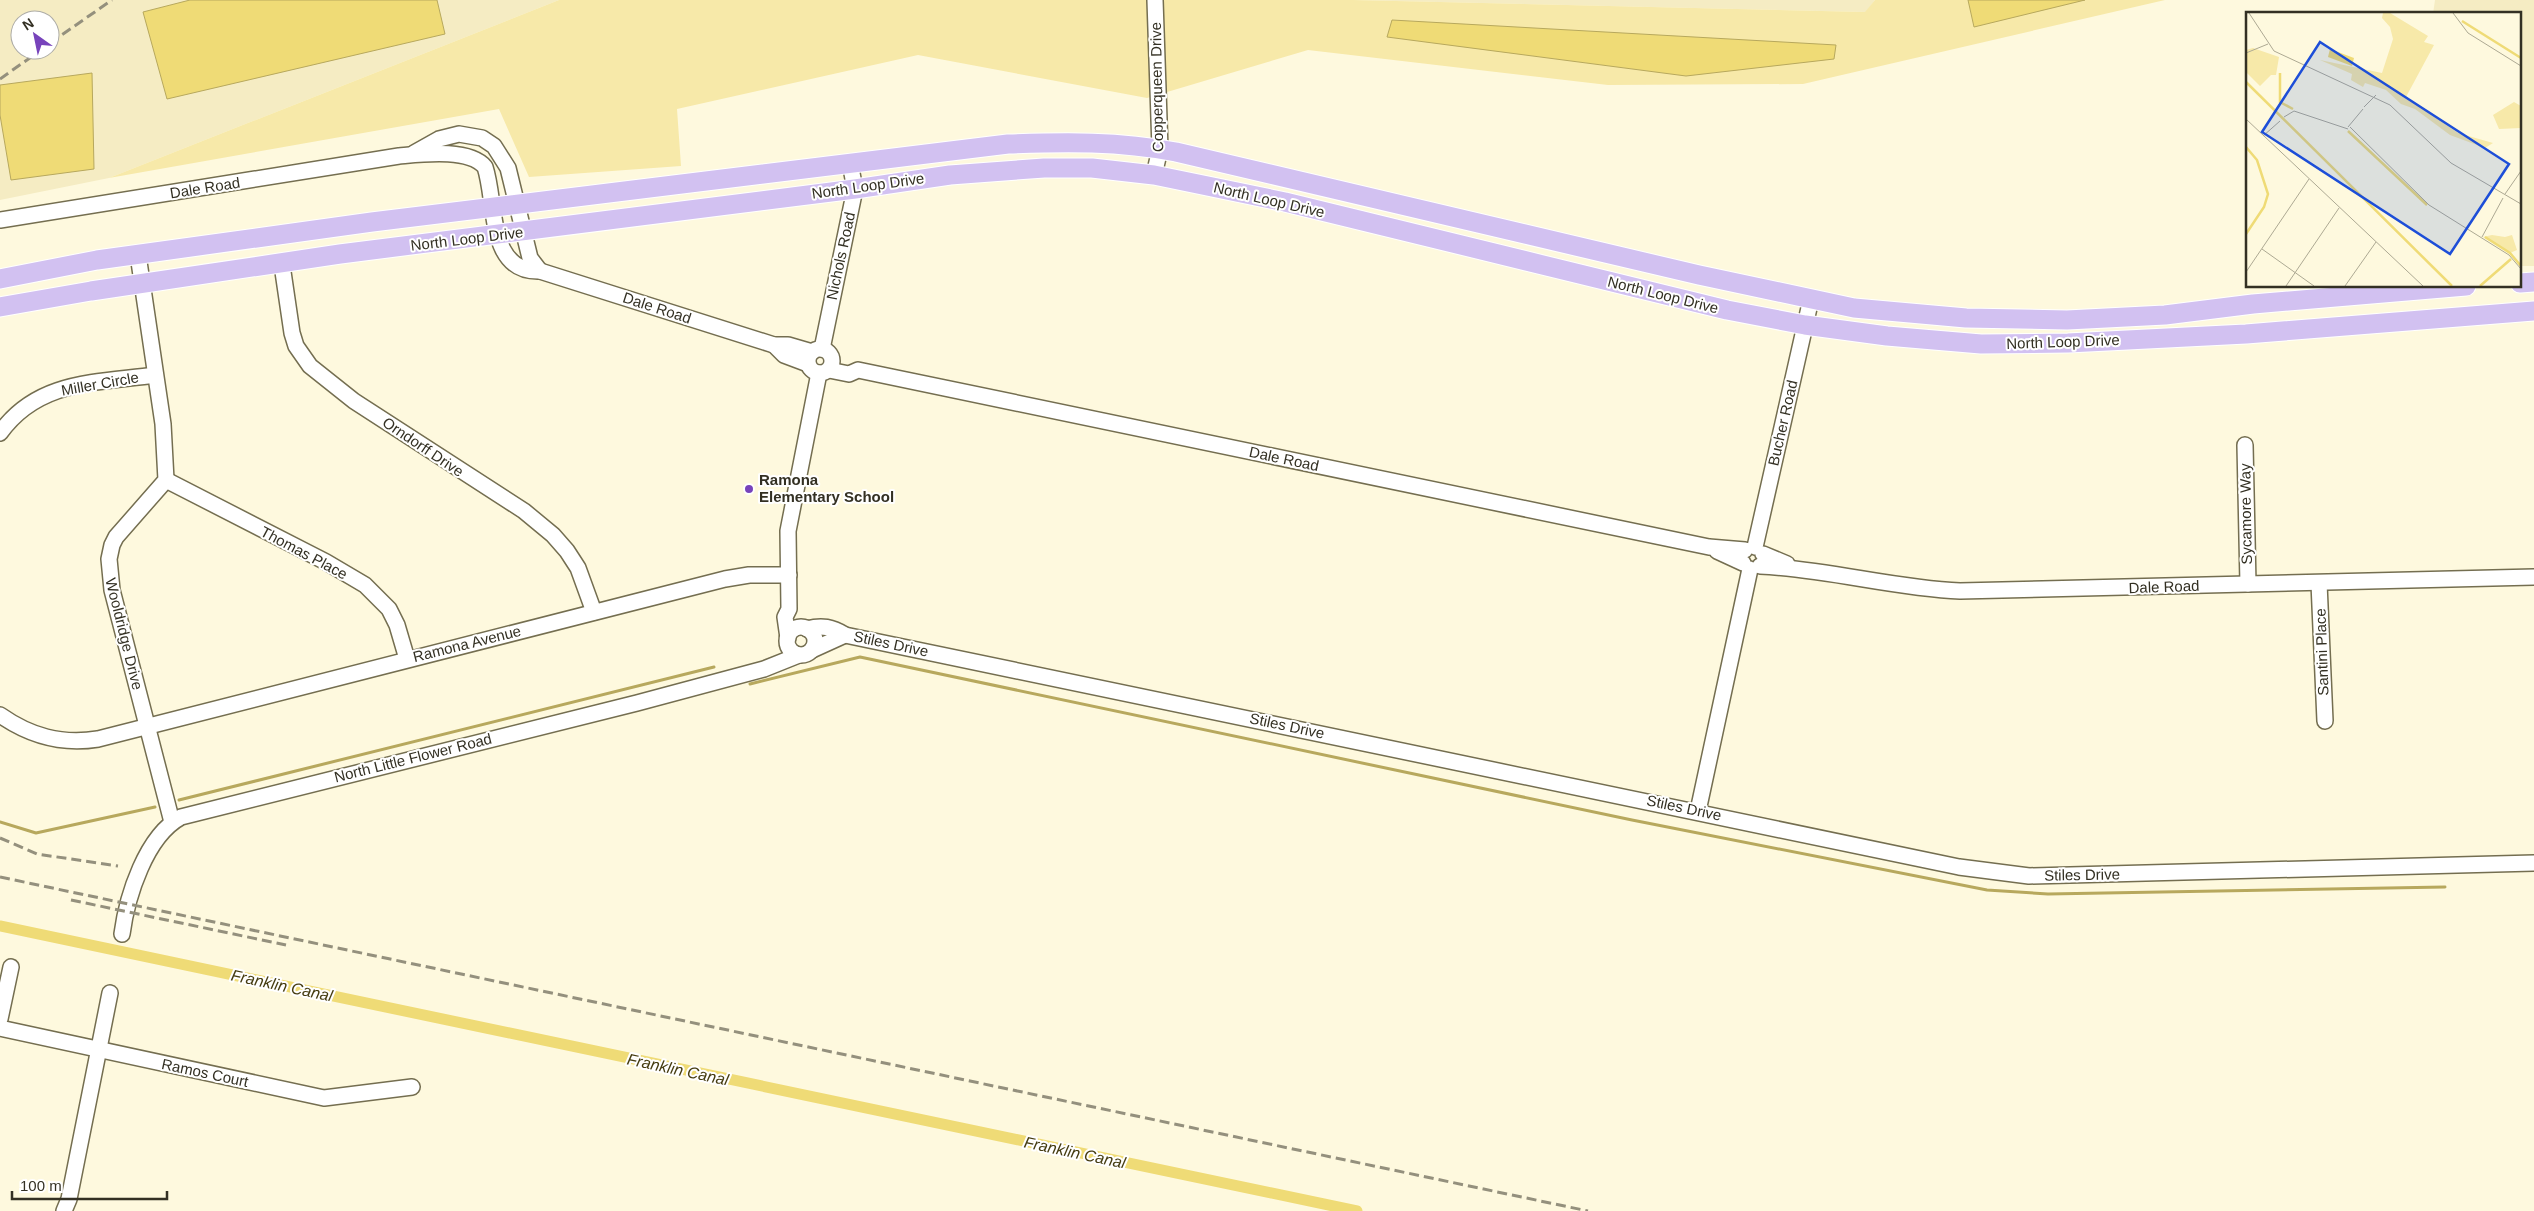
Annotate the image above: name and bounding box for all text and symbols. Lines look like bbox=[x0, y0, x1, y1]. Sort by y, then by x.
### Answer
north arrow bbox=[10, 10, 60, 60]
inset map bbox=[2246, 12, 2522, 288]
text: N bbox=[19, 15, 37, 34]
street label: Copperqueen Drive bbox=[1147, 22, 1166, 152]
street label: North Loop Drive bbox=[811, 169, 925, 202]
street label: Dale Road bbox=[169, 174, 241, 201]
street label: North Loop Drive bbox=[1212, 178, 1326, 221]
street label: Nichols Road bbox=[823, 210, 858, 301]
street label: North Loop Drive bbox=[410, 223, 524, 254]
street label: North Loop Drive bbox=[1606, 273, 1720, 316]
street label: Dale Road bbox=[621, 288, 693, 327]
street label: North Loop Drive bbox=[2006, 331, 2120, 352]
street label: Miller Circle bbox=[60, 368, 140, 399]
street label: Bucher Road bbox=[1764, 378, 1801, 467]
street label: Orndorff Drive bbox=[380, 413, 467, 480]
street label: Dale Road bbox=[1248, 443, 1321, 474]
street label: Sycamore Way bbox=[2236, 463, 2255, 565]
place label: Ramona Elementary School bbox=[759, 471, 894, 505]
marker: Ramona Elementary School bbox=[743, 483, 755, 495]
street label: Thomas Place bbox=[258, 523, 351, 583]
street label: Wooldridge Drive bbox=[102, 576, 147, 692]
street label: Dale Road bbox=[2128, 577, 2200, 596]
street label: Santini Place bbox=[2311, 608, 2332, 696]
street label: Ramona Avenue bbox=[411, 622, 523, 665]
street label: Stiles Drive bbox=[852, 627, 930, 660]
street label: Stiles Drive bbox=[1248, 709, 1326, 742]
street label: North Little Flower Road bbox=[332, 730, 493, 785]
street label: Stiles Drive bbox=[1645, 791, 1723, 824]
street label: Stiles Drive bbox=[2044, 865, 2120, 884]
water label: Franklin Canal bbox=[230, 966, 335, 1005]
water label: Franklin Canal bbox=[626, 1050, 731, 1089]
street label: Ramos Court bbox=[160, 1055, 251, 1090]
water label: Franklin Canal bbox=[1023, 1133, 1128, 1172]
scale bar bbox=[12, 1168, 168, 1200]
text: 100 m bbox=[20, 1177, 62, 1194]

